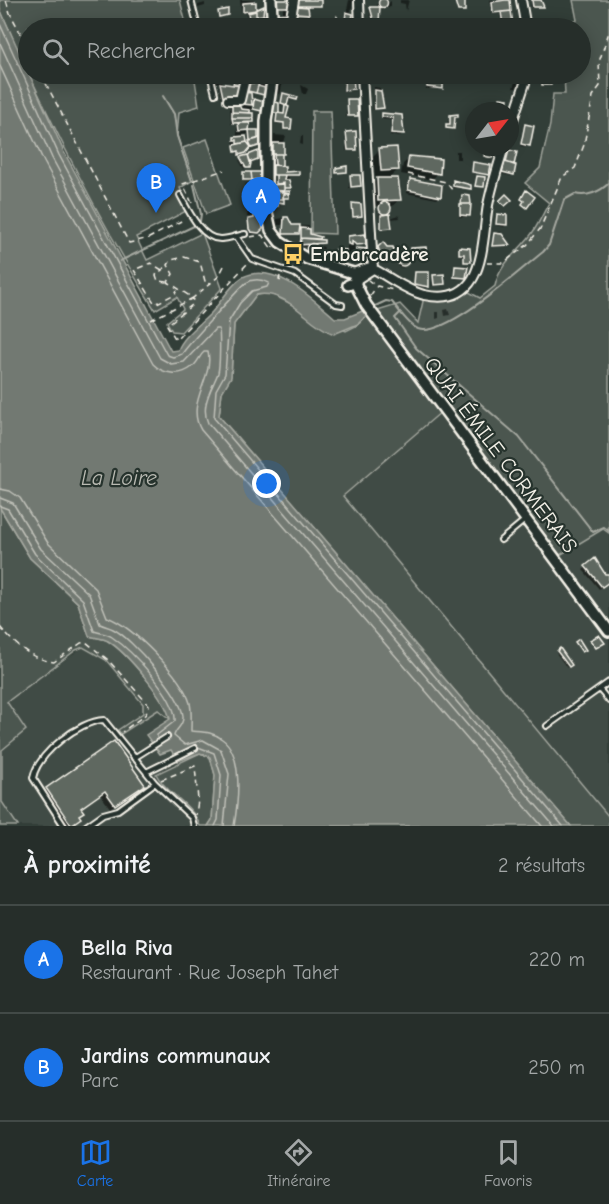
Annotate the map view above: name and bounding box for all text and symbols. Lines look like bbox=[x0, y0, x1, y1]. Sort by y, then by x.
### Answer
search box bbox=[18, 18, 591, 84]
icon: search bbox=[39, 35, 72, 68]
text: Rechercher bbox=[87, 38, 195, 64]
north arrow bbox=[465, 102, 519, 156]
pin: B bbox=[136, 164, 176, 213]
pin: A bbox=[242, 178, 280, 227]
bus stop icon: Embarcadère bbox=[281, 242, 305, 266]
place label: Embarcadère bbox=[310, 242, 429, 266]
street label: QUAI ÉMILE CORMERAIS bbox=[420, 352, 582, 558]
water label: La Loire bbox=[81, 465, 157, 491]
your location bbox=[252, 469, 281, 498]
text: À proximité bbox=[24, 850, 151, 880]
text: 2 résultats bbox=[498, 854, 585, 877]
text: Bella Riva bbox=[81, 935, 173, 961]
text: A bbox=[38, 948, 49, 971]
text: 220 m bbox=[529, 948, 585, 971]
text: Restaurant · Rue Joseph Tahet bbox=[81, 961, 338, 984]
text: Jardins communaux bbox=[81, 1043, 270, 1069]
text: B bbox=[37, 1056, 50, 1079]
text: 250 m bbox=[528, 1056, 585, 1079]
text: Parc bbox=[81, 1069, 119, 1092]
tab: Carte bbox=[77, 1136, 113, 1190]
tab: Itinéraire bbox=[267, 1136, 330, 1190]
tab: Favoris bbox=[484, 1136, 532, 1190]

